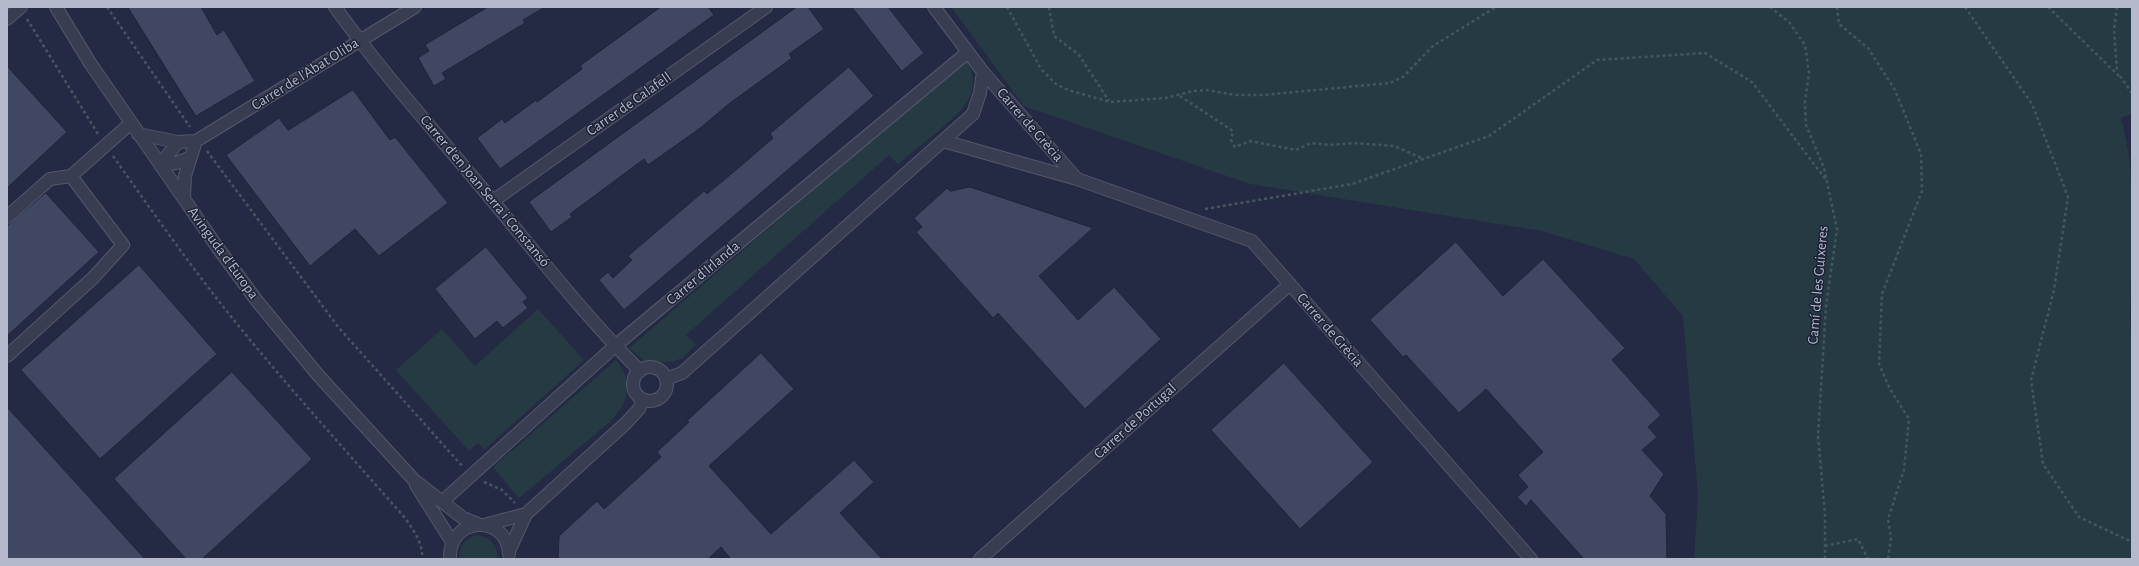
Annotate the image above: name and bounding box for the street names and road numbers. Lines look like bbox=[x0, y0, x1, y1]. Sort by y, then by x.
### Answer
street label: Carrer de l'Abat Oliba bbox=[248, 34, 362, 114]
street label: Carrer de Calafell bbox=[583, 68, 675, 140]
street label: Carrer de Grècia bbox=[993, 84, 1067, 166]
street label: Carrer d'en Joan Serra i Constansó bbox=[416, 111, 554, 271]
street label: Avinguda d'Europa bbox=[183, 203, 263, 303]
street label: Camí de les Guixeres bbox=[1804, 225, 1832, 345]
street label: Carrer d'Irlanda bbox=[663, 237, 743, 309]
street label: Carrer de Grècia bbox=[1293, 289, 1367, 371]
street label: Carrer de Portugal bbox=[1090, 379, 1180, 463]

